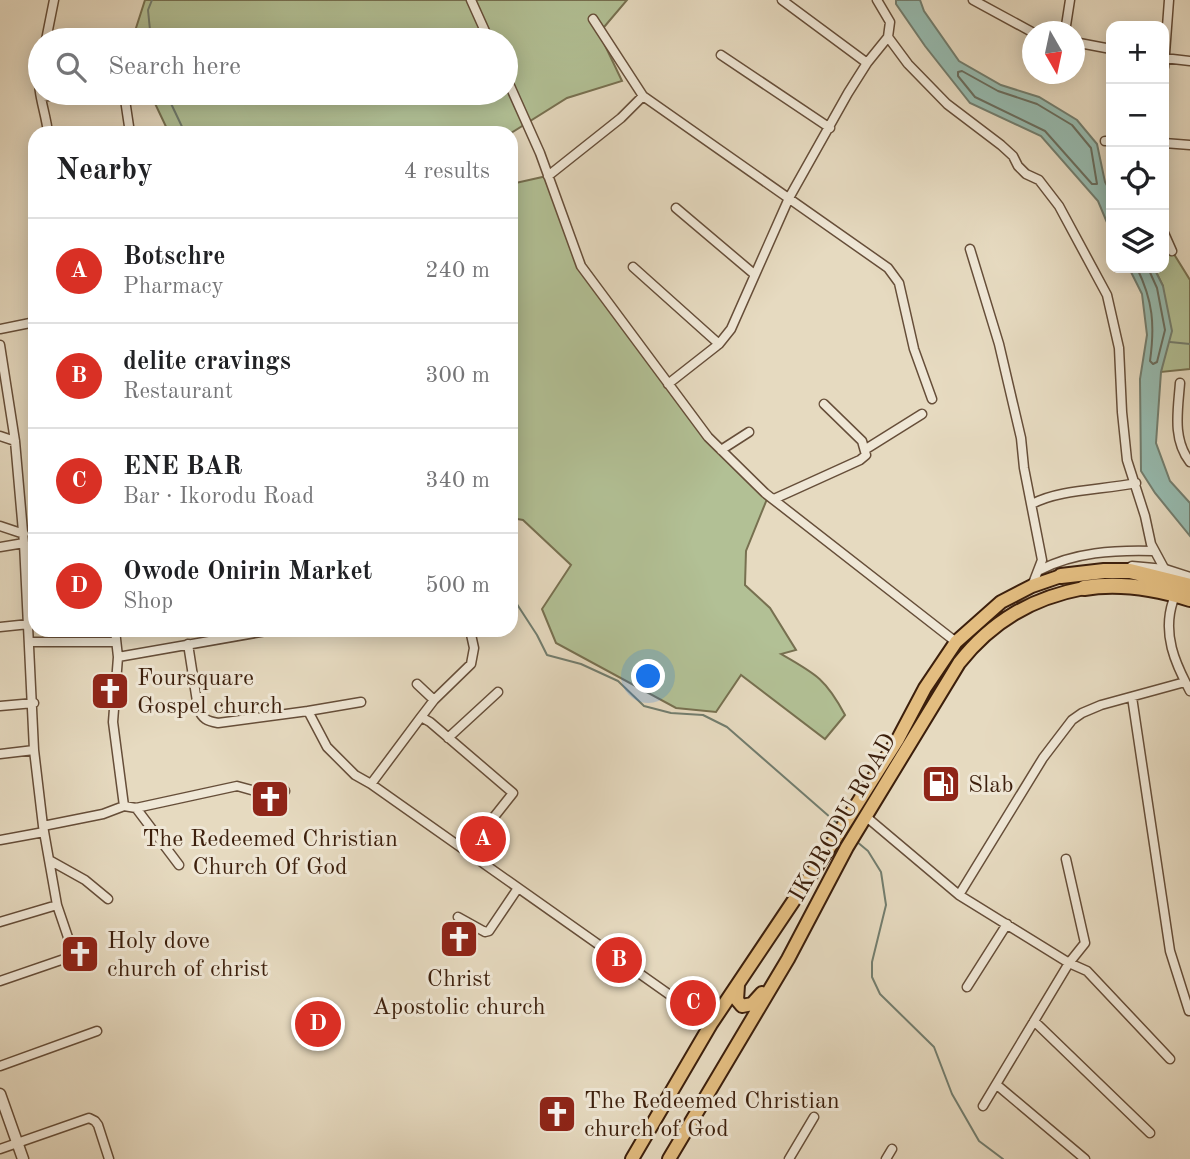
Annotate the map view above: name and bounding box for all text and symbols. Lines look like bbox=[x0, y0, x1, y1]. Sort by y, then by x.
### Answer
north arrow bbox=[1022, 21, 1085, 84]
map controls bbox=[1106, 21, 1169, 273]
button: + bbox=[1106, 21, 1169, 84]
search box bbox=[28, 28, 518, 105]
icon: search bbox=[52, 48, 90, 86]
text: Search here bbox=[108, 54, 241, 80]
button: − bbox=[1106, 84, 1169, 147]
button: locate bbox=[1106, 147, 1169, 210]
text: Nearby bbox=[56, 156, 153, 186]
text: 4 results bbox=[404, 160, 490, 183]
button: layers bbox=[1106, 210, 1169, 273]
text: Botschre bbox=[123, 244, 226, 270]
text: A bbox=[70, 259, 88, 282]
text: 240 m bbox=[425, 259, 490, 282]
text: Pharmacy bbox=[123, 275, 224, 298]
text: delite cravings bbox=[123, 349, 291, 375]
text: B bbox=[71, 364, 87, 387]
text: 300 m bbox=[425, 364, 490, 387]
text: Restaurant bbox=[123, 380, 233, 403]
text: ENE BAR bbox=[123, 454, 242, 480]
text: C bbox=[71, 469, 87, 492]
text: 340 m bbox=[425, 469, 490, 492]
text: Bar · Ikorodu Road bbox=[123, 485, 314, 508]
text: Owode Onirin Market bbox=[123, 559, 372, 585]
text: D bbox=[70, 574, 88, 597]
text: 500 m bbox=[425, 574, 490, 597]
text: Shop bbox=[123, 590, 173, 613]
your location bbox=[631, 659, 665, 693]
place label: Foursquare Gospel church bbox=[137, 667, 283, 719]
church icon: Foursquare Gospel church bbox=[89, 670, 131, 712]
street label: IKORODU ROAD bbox=[786, 730, 902, 906]
fuel station icon: Slab bbox=[920, 763, 962, 805]
place label: Slab bbox=[968, 774, 1014, 798]
church icon: The Redeemed Christian Church Of God bbox=[249, 778, 291, 820]
pin: A bbox=[460, 813, 506, 865]
place label: The Redeemed Christian Church Of God bbox=[142, 828, 398, 880]
church icon: Christ Apostolic church bbox=[438, 918, 480, 960]
place label: Holy dove church of christ bbox=[107, 930, 269, 982]
church icon: Holy dove church of christ bbox=[59, 933, 101, 975]
pin: B bbox=[596, 934, 642, 986]
place label: Christ Apostolic church bbox=[372, 968, 546, 1020]
pin: C bbox=[670, 977, 716, 1029]
pin: D bbox=[295, 998, 341, 1050]
place label: The Redeemed Christian church of God bbox=[584, 1090, 840, 1142]
church icon: The Redeemed Christian church of God bbox=[536, 1093, 578, 1135]

